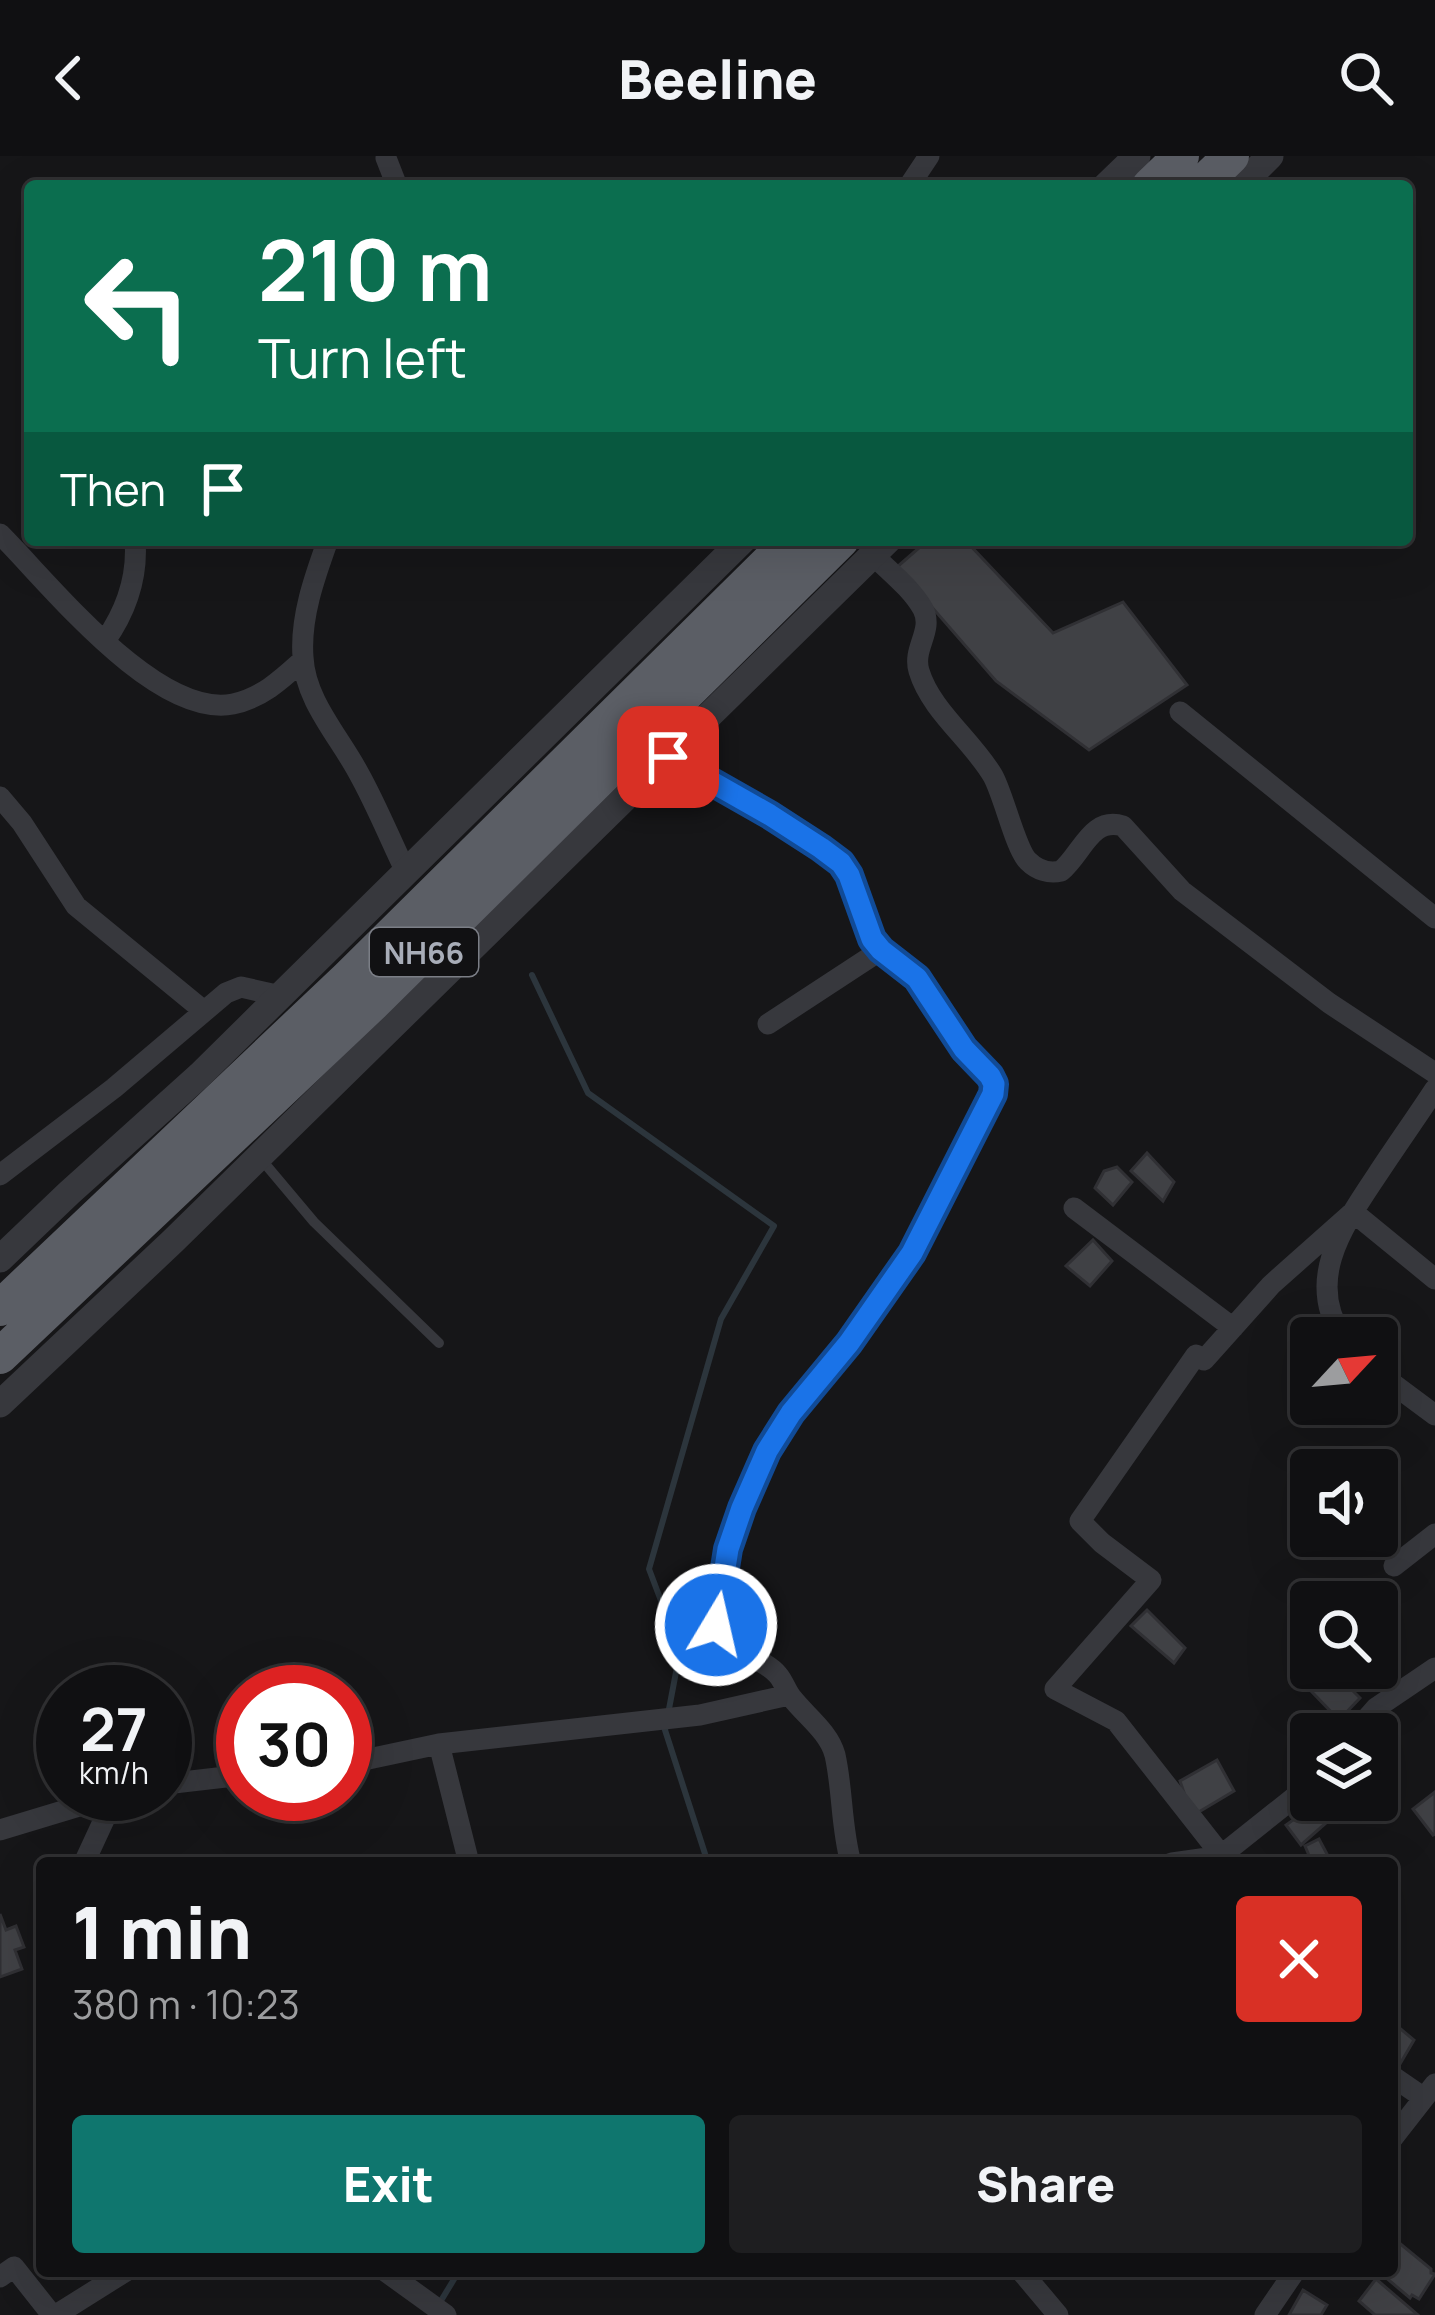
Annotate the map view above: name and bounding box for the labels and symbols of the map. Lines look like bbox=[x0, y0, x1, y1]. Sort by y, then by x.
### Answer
pin bbox=[617, 706, 719, 808]
road number: NH66 bbox=[370, 928, 478, 976]
north arrow bbox=[1290, 1317, 1398, 1425]
position arrow bbox=[653, 1562, 779, 1688]
speed limit sign: 30 bbox=[216, 1665, 372, 1821]

